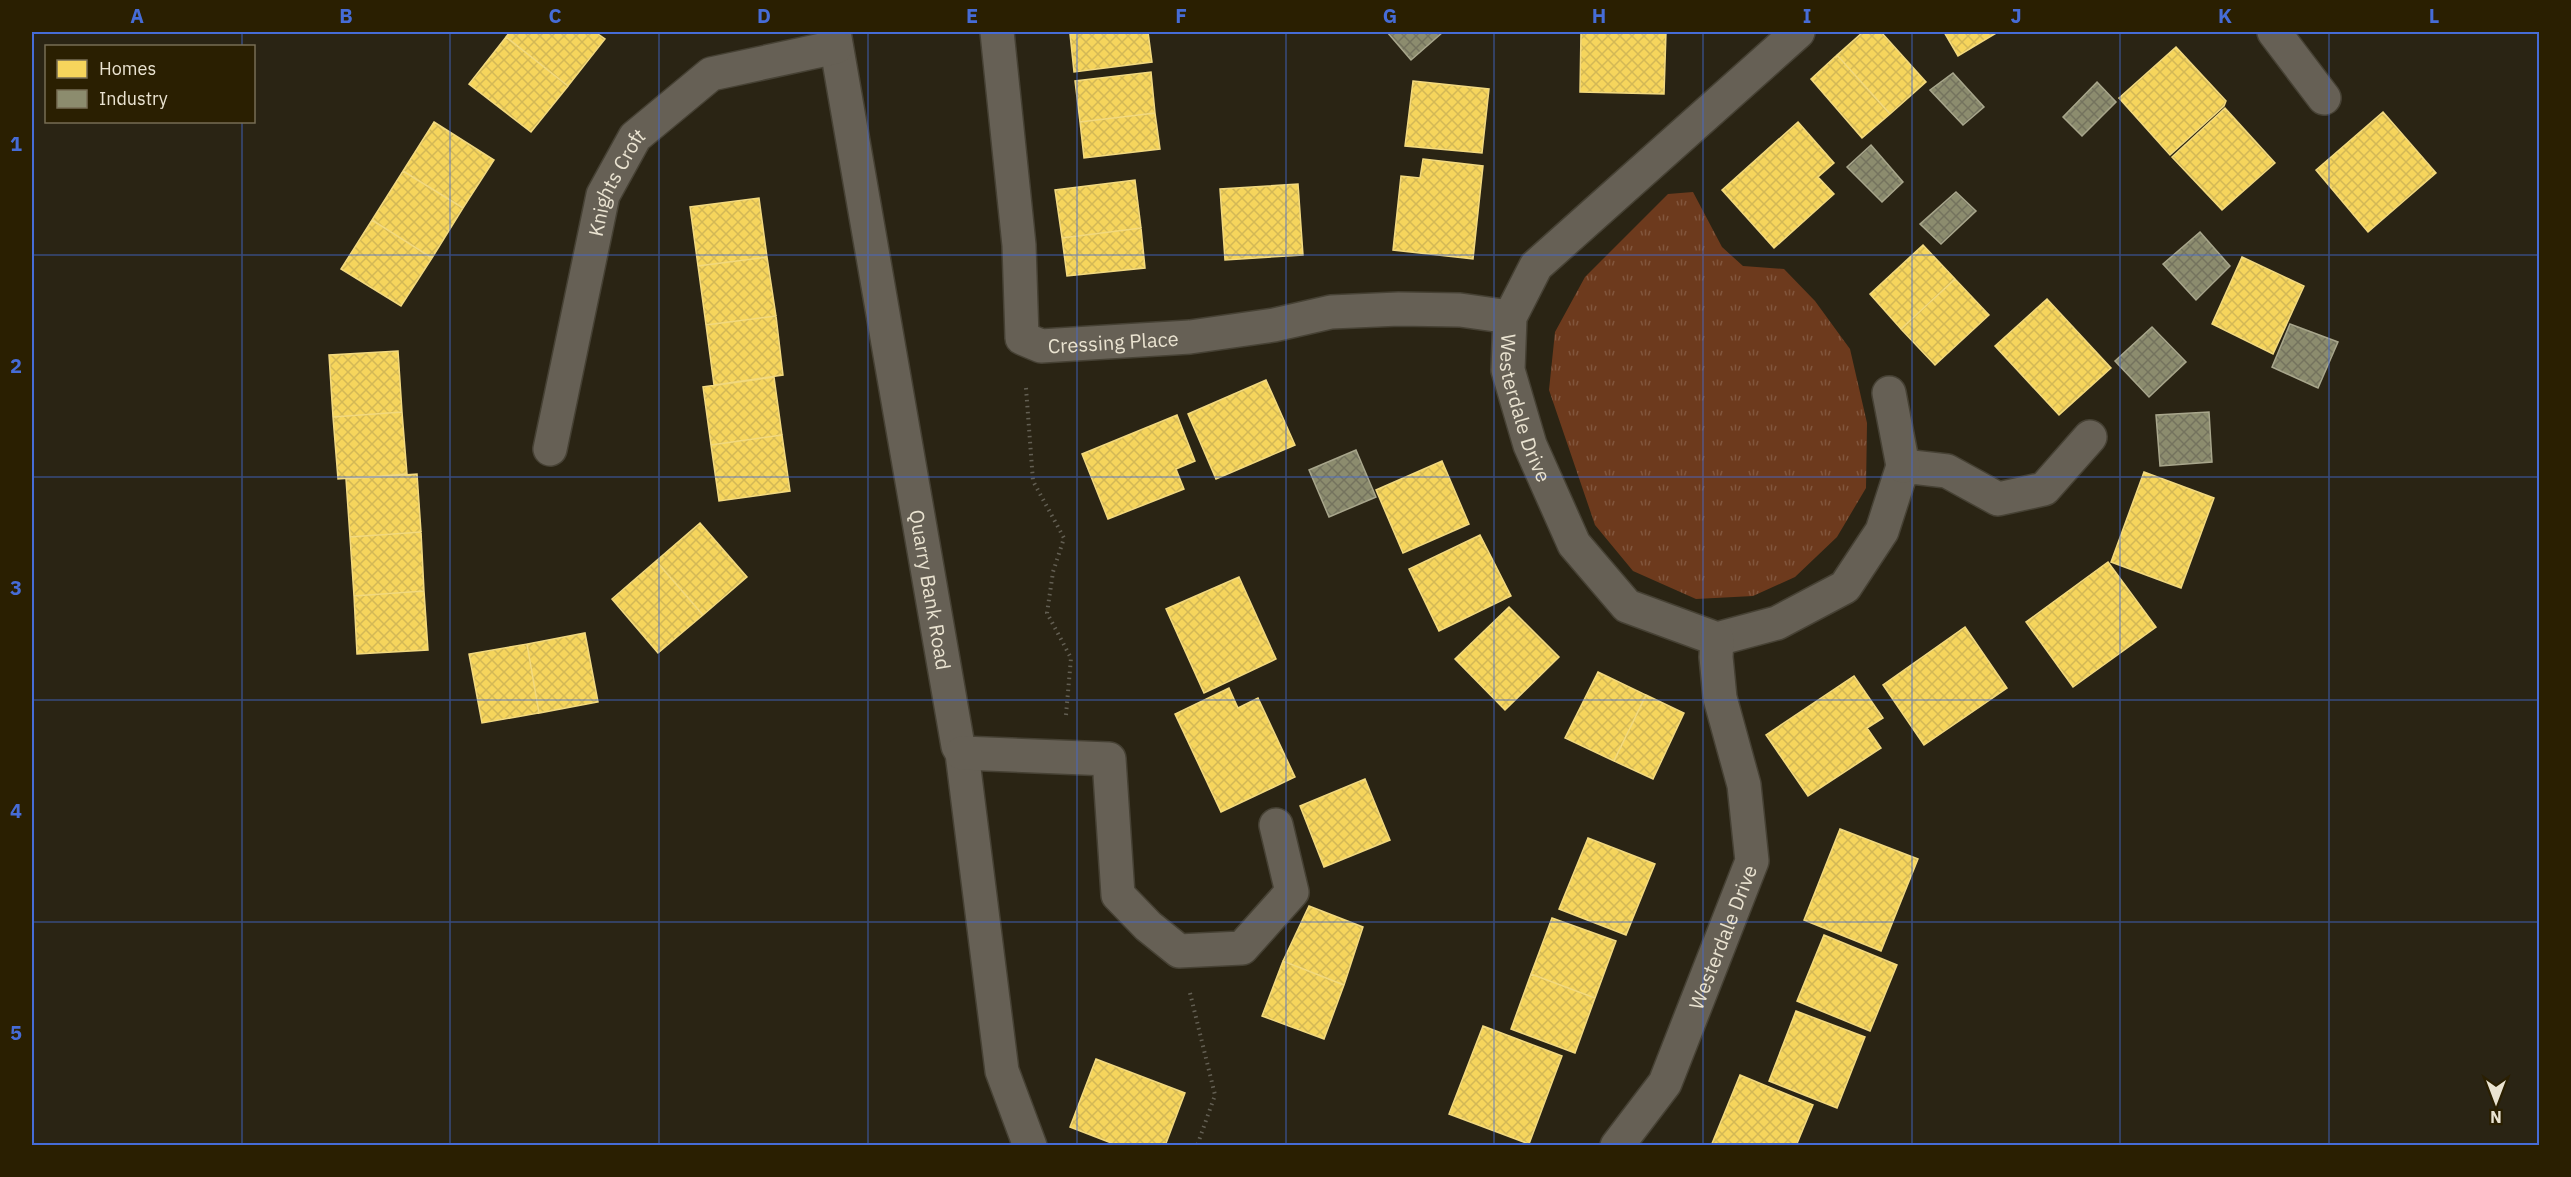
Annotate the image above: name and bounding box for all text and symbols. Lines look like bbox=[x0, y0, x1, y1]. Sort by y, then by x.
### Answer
text: A bbox=[130, 2, 144, 29]
text: B bbox=[339, 2, 353, 29]
text: C bbox=[548, 2, 562, 29]
text: D bbox=[757, 2, 771, 29]
text: E bbox=[966, 2, 978, 29]
text: F bbox=[1175, 2, 1187, 29]
text: G bbox=[1383, 2, 1397, 29]
text: H bbox=[1592, 2, 1606, 29]
text: I bbox=[1803, 2, 1811, 29]
text: J bbox=[2010, 2, 2022, 29]
text: K bbox=[2218, 2, 2232, 29]
text: L bbox=[2429, 2, 2439, 29]
legend bbox=[45, 45, 255, 123]
text: Homes bbox=[99, 57, 156, 80]
text: Industry bbox=[99, 87, 168, 110]
street label: Knights Croft bbox=[581, 121, 650, 239]
text: 1 bbox=[10, 130, 22, 157]
street label: Cressing Place bbox=[1047, 324, 1179, 359]
street label: Westerdale Drive bbox=[1494, 333, 1558, 486]
text: 2 bbox=[10, 352, 22, 379]
street label: Quarry Bank Road bbox=[904, 507, 958, 672]
text: 3 bbox=[10, 574, 22, 601]
text: 4 bbox=[10, 797, 22, 824]
street label: Westerdale Drive bbox=[1682, 861, 1763, 1013]
text: 5 bbox=[10, 1019, 22, 1046]
north arrow bbox=[2466, 1072, 2526, 1132]
text: N bbox=[2490, 1107, 2502, 1127]

